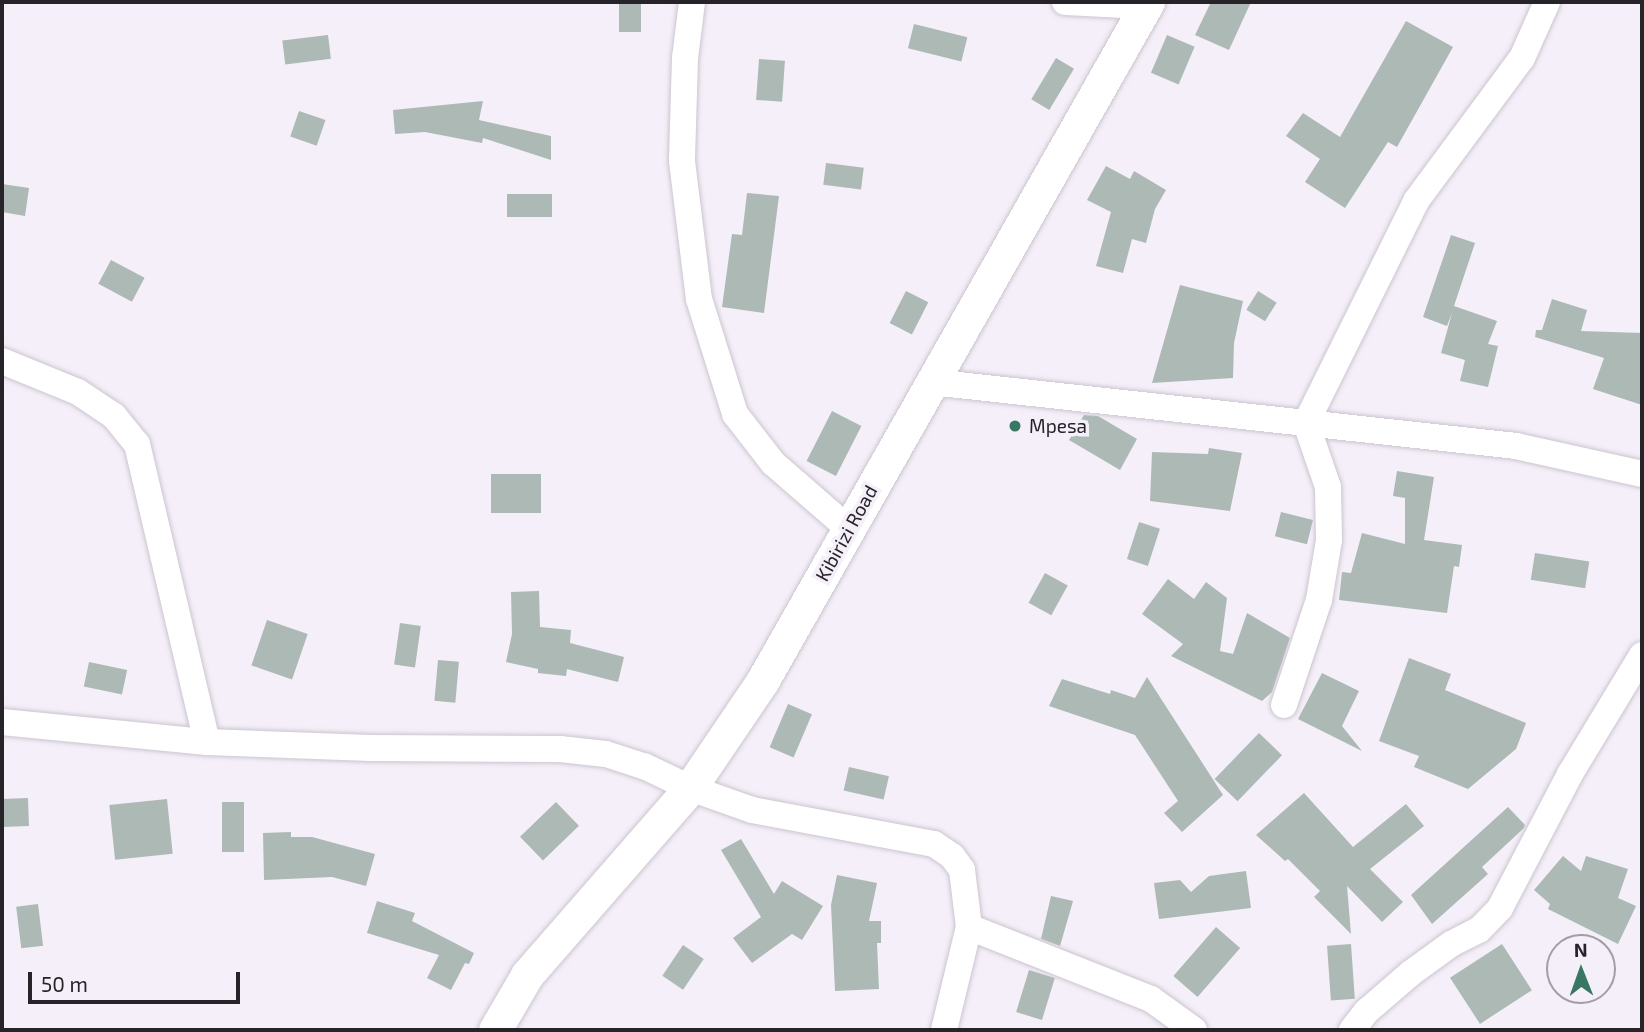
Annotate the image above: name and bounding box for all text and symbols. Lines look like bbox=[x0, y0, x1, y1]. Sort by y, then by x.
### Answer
place label: Mpesa bbox=[1029, 415, 1087, 437]
marker: Mpesa bbox=[1007, 418, 1023, 434]
street label: Kibirizi Road bbox=[810, 481, 882, 585]
north arrow bbox=[1546, 934, 1616, 1004]
text: N bbox=[1574, 938, 1588, 961]
scale bar bbox=[32, 958, 243, 1002]
text: 50 m bbox=[41, 971, 88, 996]

